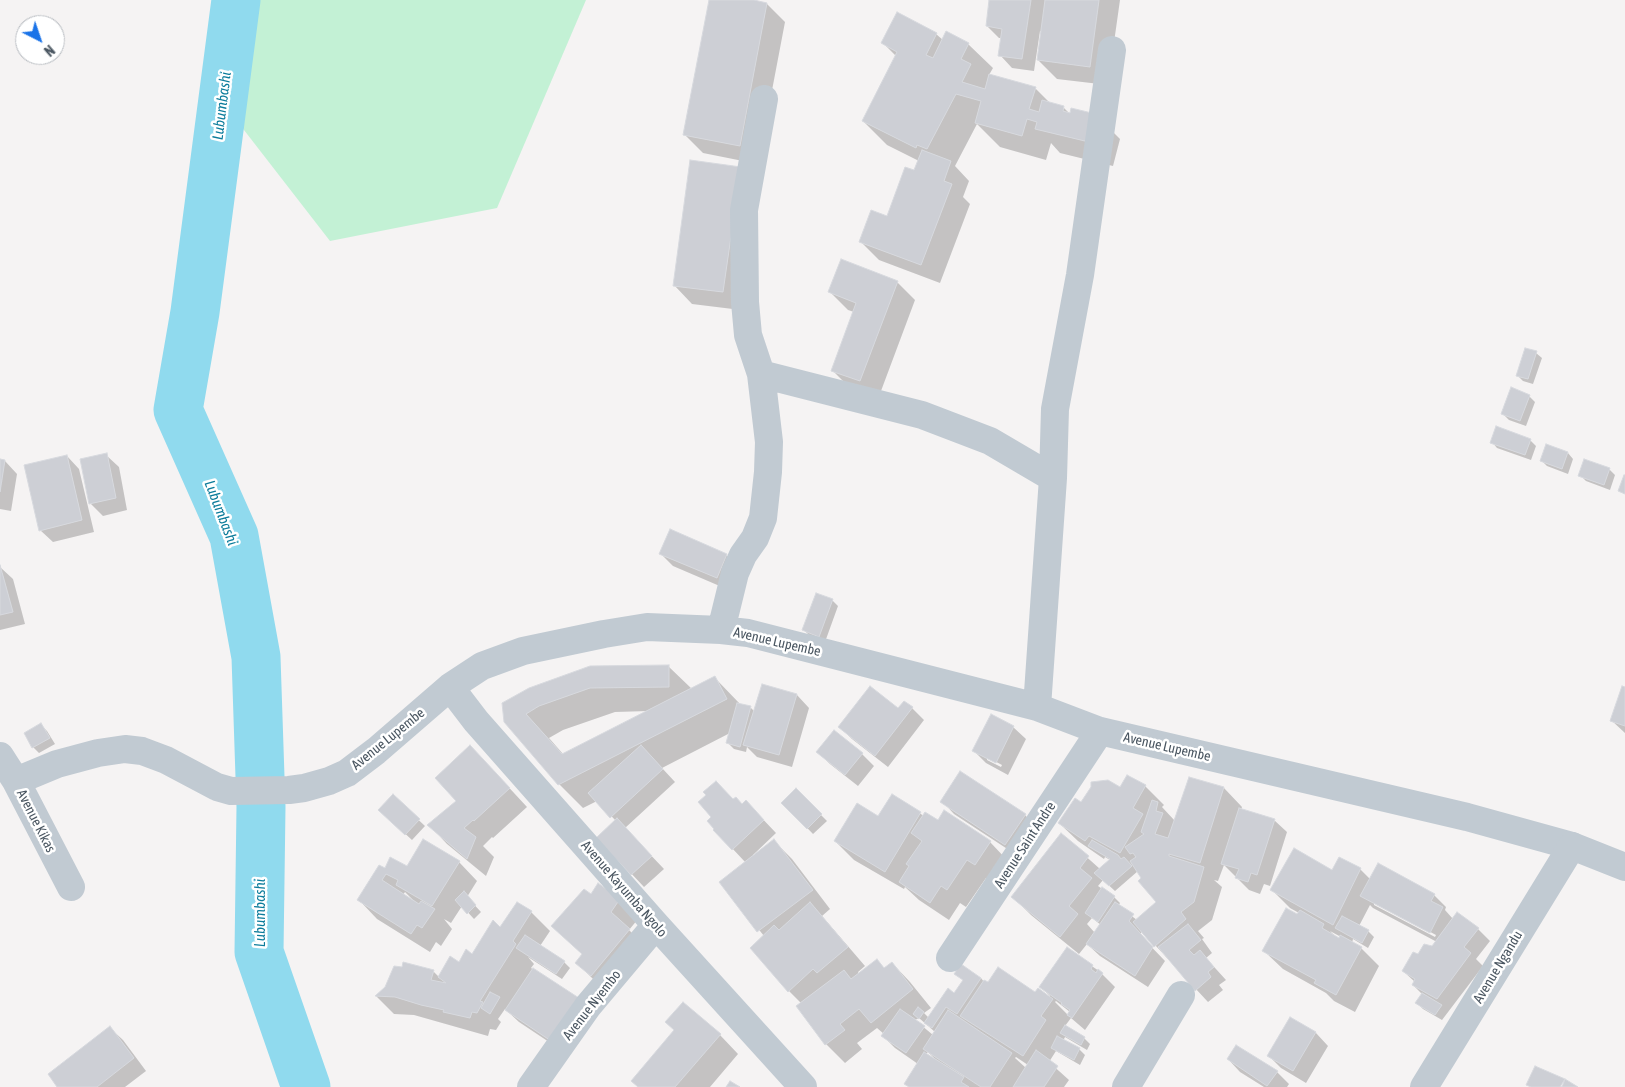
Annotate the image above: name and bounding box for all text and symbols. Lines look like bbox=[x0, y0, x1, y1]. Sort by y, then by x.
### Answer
north arrow bbox=[15, 15, 65, 65]
text: N bbox=[41, 42, 58, 59]
water label: Lubumbashi bbox=[209, 71, 235, 141]
water label: Lubumbashi bbox=[200, 478, 242, 548]
street label: Avenue Lupembe bbox=[732, 624, 822, 660]
street label: Avenue Lupembe bbox=[348, 704, 428, 774]
street label: Avenue Lupembe bbox=[1122, 729, 1212, 765]
street label: Avenue Kikas bbox=[13, 787, 59, 855]
street label: Avenue Saint Andre bbox=[991, 799, 1059, 891]
street label: Avenue Kayumba Ngolo bbox=[578, 837, 670, 941]
water label: Lubumbashi bbox=[251, 879, 269, 947]
street label: Avenue Ngandu bbox=[1470, 928, 1526, 1006]
street label: Avenue Nyembo bbox=[559, 967, 625, 1043]

